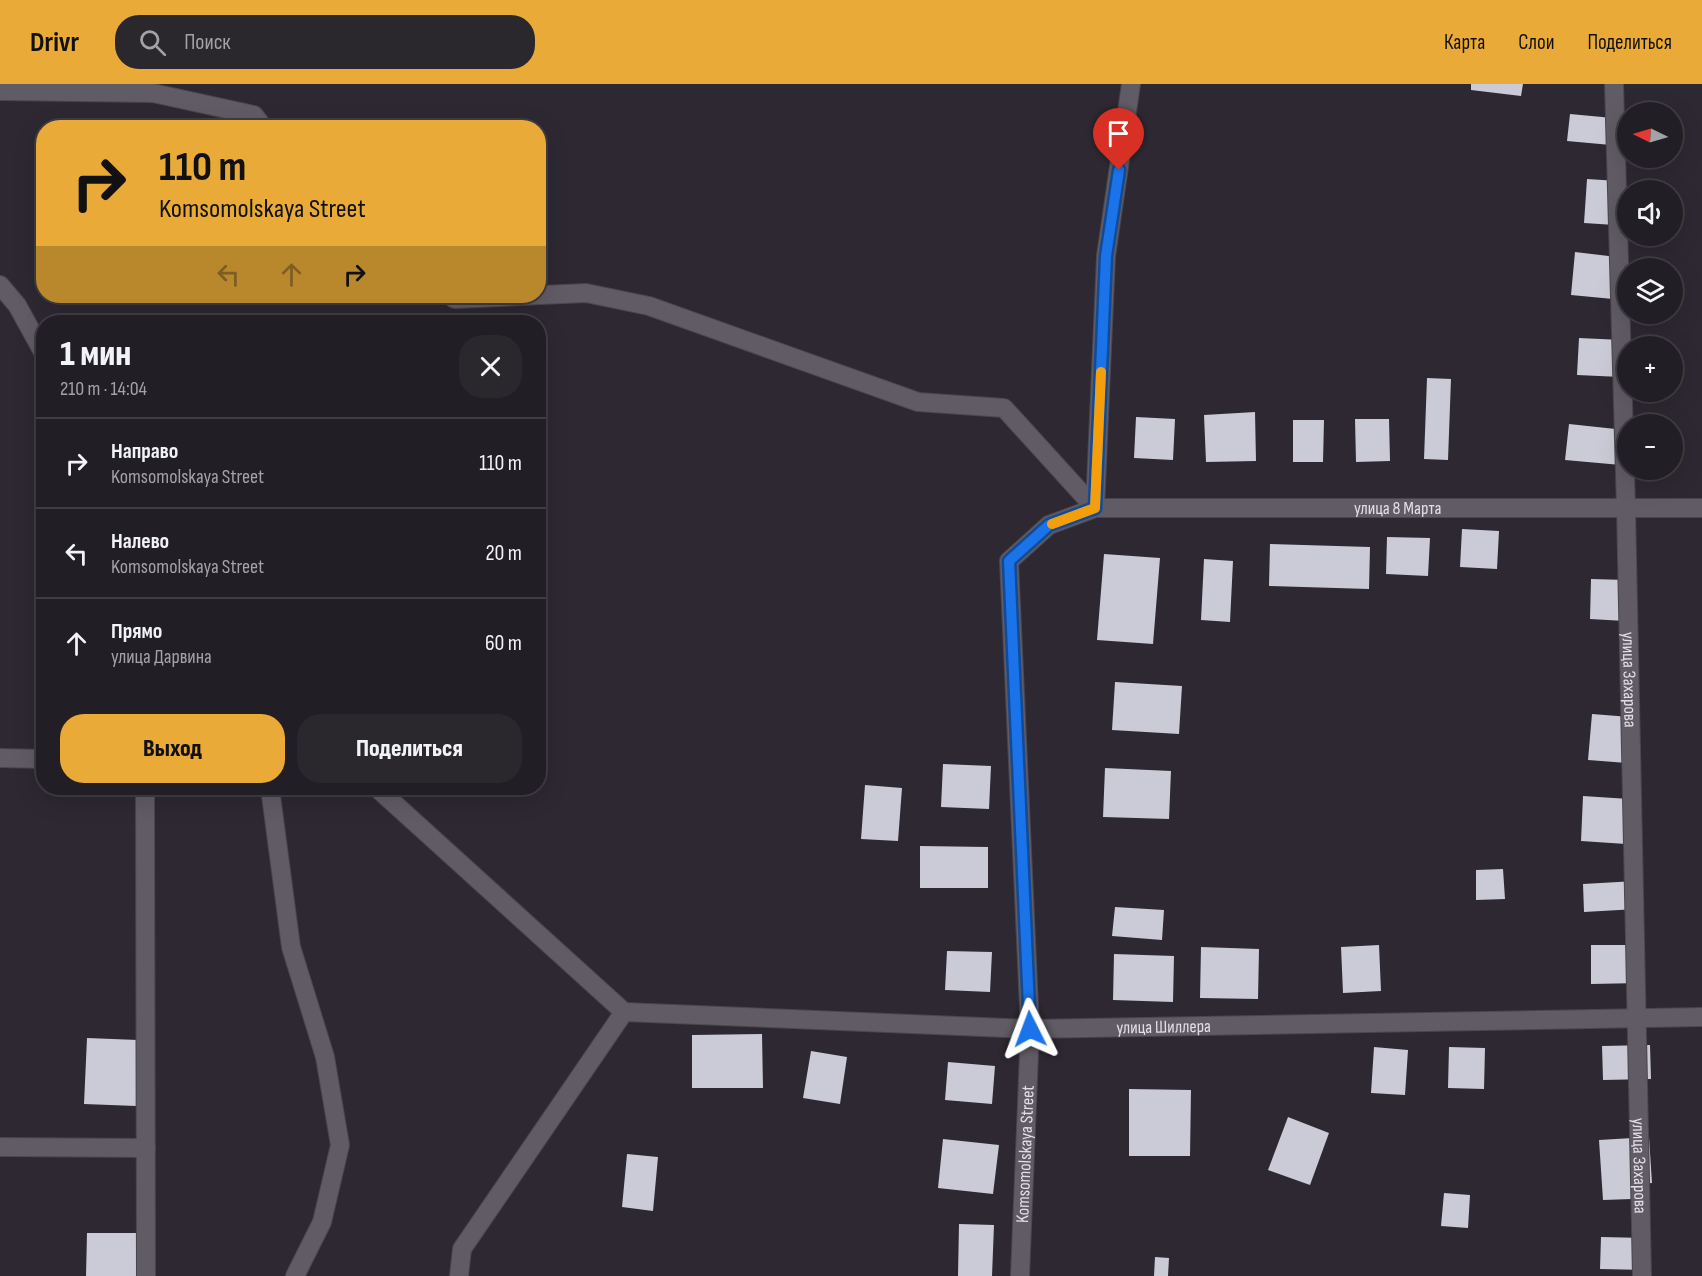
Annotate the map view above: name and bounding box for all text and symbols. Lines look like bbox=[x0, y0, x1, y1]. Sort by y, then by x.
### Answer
search box bbox=[115, 15, 535, 69]
text: Drivr bbox=[30, 26, 79, 59]
icon: search bbox=[136, 26, 169, 59]
text: Поиск bbox=[184, 29, 231, 56]
text: Карта bbox=[1444, 30, 1485, 55]
text: Слои bbox=[1518, 30, 1554, 55]
text: Поделиться bbox=[1587, 30, 1672, 55]
north arrow bbox=[1617, 102, 1683, 168]
map controls bbox=[1617, 102, 1683, 480]
pin bbox=[1093, 108, 1144, 170]
icon: arrive bbox=[1102, 117, 1135, 150]
text: 110 m bbox=[159, 142, 246, 193]
icon: right bbox=[60, 144, 138, 222]
button: sound bbox=[1617, 180, 1683, 246]
text: Komsomolskaya Street bbox=[159, 193, 366, 225]
icon: left bbox=[212, 258, 245, 291]
icon: ahead bbox=[275, 258, 308, 291]
icon: right bbox=[338, 258, 371, 291]
button: layers bbox=[1617, 258, 1683, 324]
text: 1 мин bbox=[60, 333, 131, 376]
button: close bbox=[459, 335, 522, 398]
button: + bbox=[1617, 336, 1683, 402]
text: 210 m · 14:04 bbox=[60, 377, 147, 401]
button: − bbox=[1617, 414, 1683, 480]
text: Направо bbox=[111, 438, 178, 465]
icon: right bbox=[60, 447, 93, 480]
text: 110 m bbox=[479, 450, 522, 477]
text: Komsomolskaya Street bbox=[111, 465, 264, 489]
street label: улица 8 Марта bbox=[1354, 498, 1442, 519]
text: Налево bbox=[111, 528, 169, 555]
icon: left bbox=[60, 537, 93, 570]
text: 20 m bbox=[486, 540, 522, 567]
text: Komsomolskaya Street bbox=[111, 555, 264, 579]
text: Прямо bbox=[111, 618, 162, 645]
icon: ahead bbox=[60, 627, 93, 660]
text: 60 m bbox=[485, 630, 522, 657]
street label: улица Захарова bbox=[1618, 632, 1641, 728]
text: улица Дарвина bbox=[111, 645, 212, 669]
button: Выход bbox=[60, 714, 285, 783]
button: Поделиться bbox=[297, 714, 522, 783]
position arrow bbox=[998, 997, 1062, 1061]
street label: улица Шиллера bbox=[1116, 1016, 1211, 1038]
street label: Komsomolskaya Street bbox=[1012, 1084, 1039, 1223]
street label: улица Захарова bbox=[1628, 1118, 1651, 1214]

